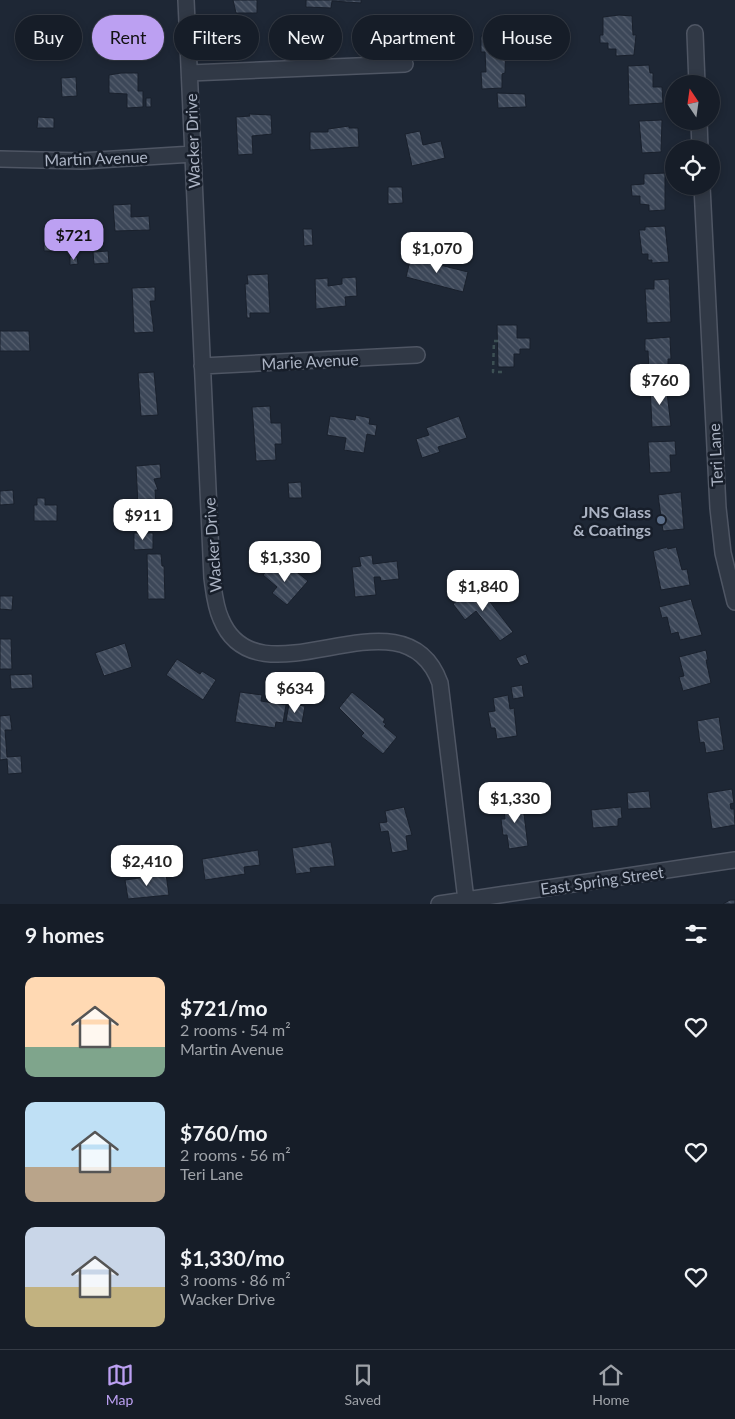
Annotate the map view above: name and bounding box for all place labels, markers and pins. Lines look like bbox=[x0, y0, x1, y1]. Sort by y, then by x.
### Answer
pin: $721 bbox=[44, 218, 104, 261]
pin: $1,070 bbox=[396, 232, 478, 274]
pin: $760 bbox=[630, 364, 690, 406]
pin: $911 bbox=[113, 498, 173, 541]
place label: JNS Glass & Coatings bbox=[573, 502, 651, 539]
marker: JNS Glass & Coatings bbox=[655, 514, 667, 526]
pin: $1,330 bbox=[244, 540, 326, 583]
pin: $1,840 bbox=[442, 570, 524, 612]
pin: $634 bbox=[265, 672, 325, 714]
pin: $1,330 bbox=[474, 782, 556, 824]
pin: $2,410 bbox=[106, 844, 188, 887]

